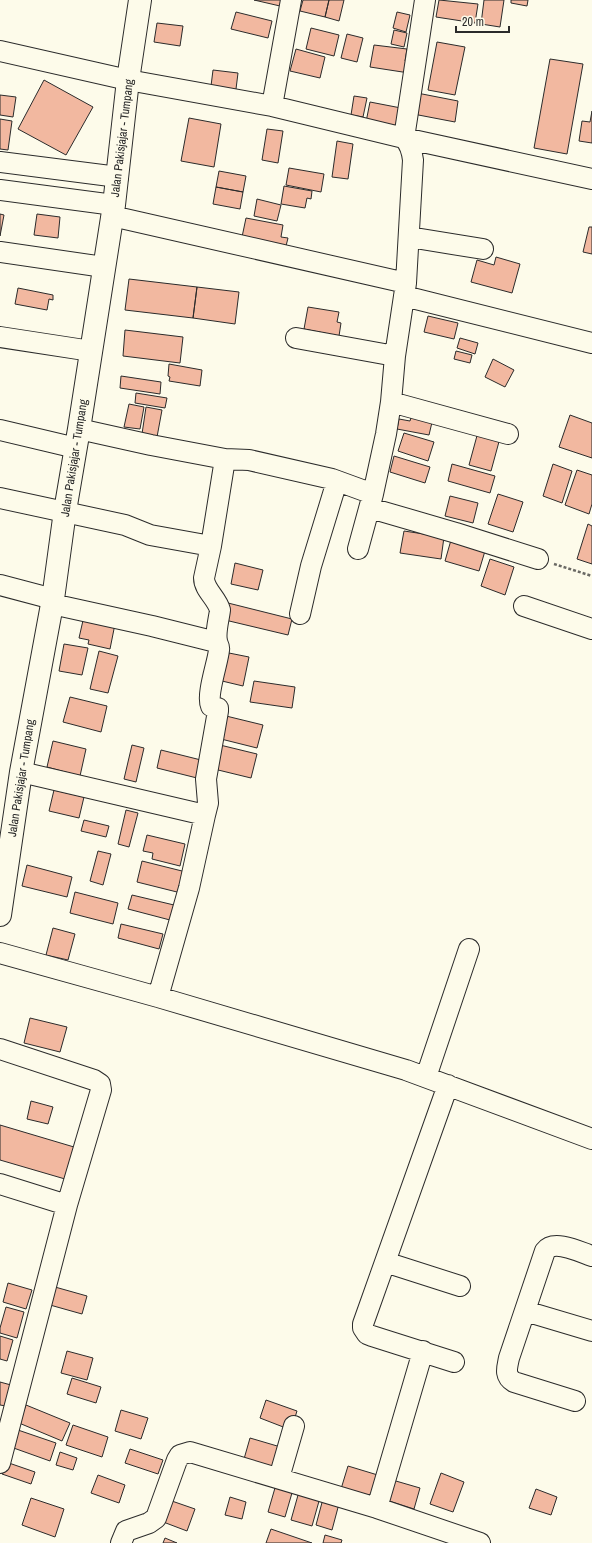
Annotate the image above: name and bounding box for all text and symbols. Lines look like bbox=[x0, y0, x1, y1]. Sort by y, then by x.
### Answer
scale bar bbox=[456, 8, 509, 34]
text: 20 m bbox=[462, 14, 484, 30]
street label: Jalan Pakisjajar - Tumpang bbox=[107, 78, 137, 198]
street label: Jalan Pakisjajar - Tumpang bbox=[57, 398, 91, 518]
street label: Jalan Pakisjajar - Tumpang bbox=[4, 718, 38, 838]

